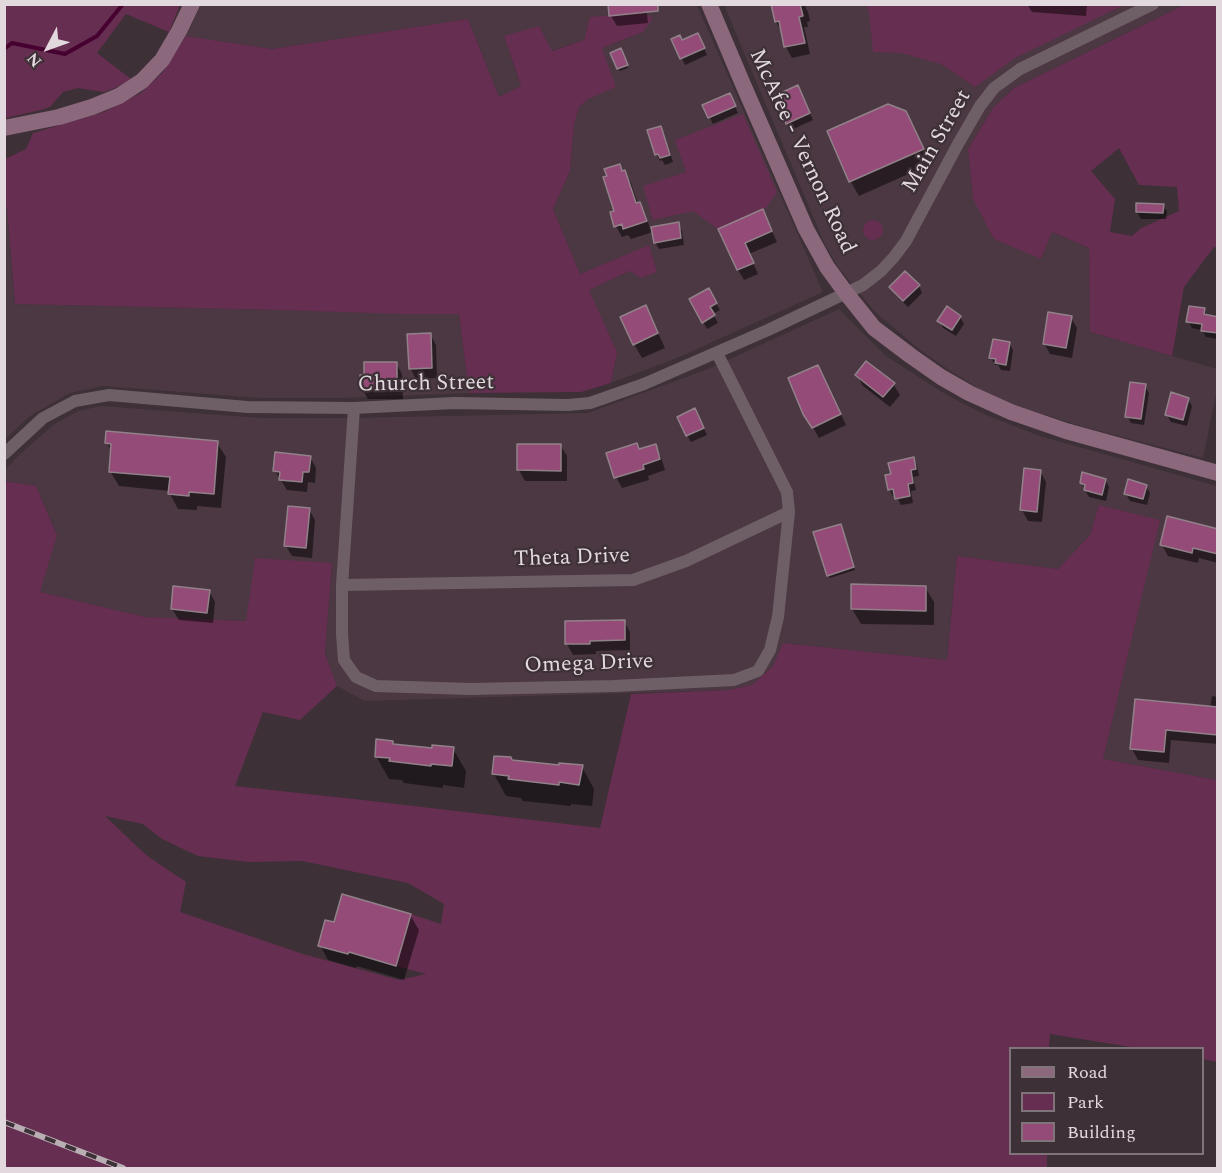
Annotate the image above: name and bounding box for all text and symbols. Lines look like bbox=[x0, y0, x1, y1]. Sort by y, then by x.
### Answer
north arrow bbox=[18, 18, 78, 78]
street label: McAfee - Vernon Road bbox=[742, 45, 860, 259]
text: N bbox=[21, 47, 48, 73]
street label: Main Street bbox=[898, 86, 978, 198]
street label: Church Street bbox=[358, 371, 494, 399]
street label: Theta Drive bbox=[513, 544, 631, 574]
street label: Omega Drive bbox=[524, 650, 654, 680]
legend bbox=[1009, 1047, 1204, 1155]
text: Road bbox=[1067, 1059, 1108, 1086]
text: Park bbox=[1067, 1089, 1104, 1116]
text: Building bbox=[1067, 1119, 1136, 1146]

